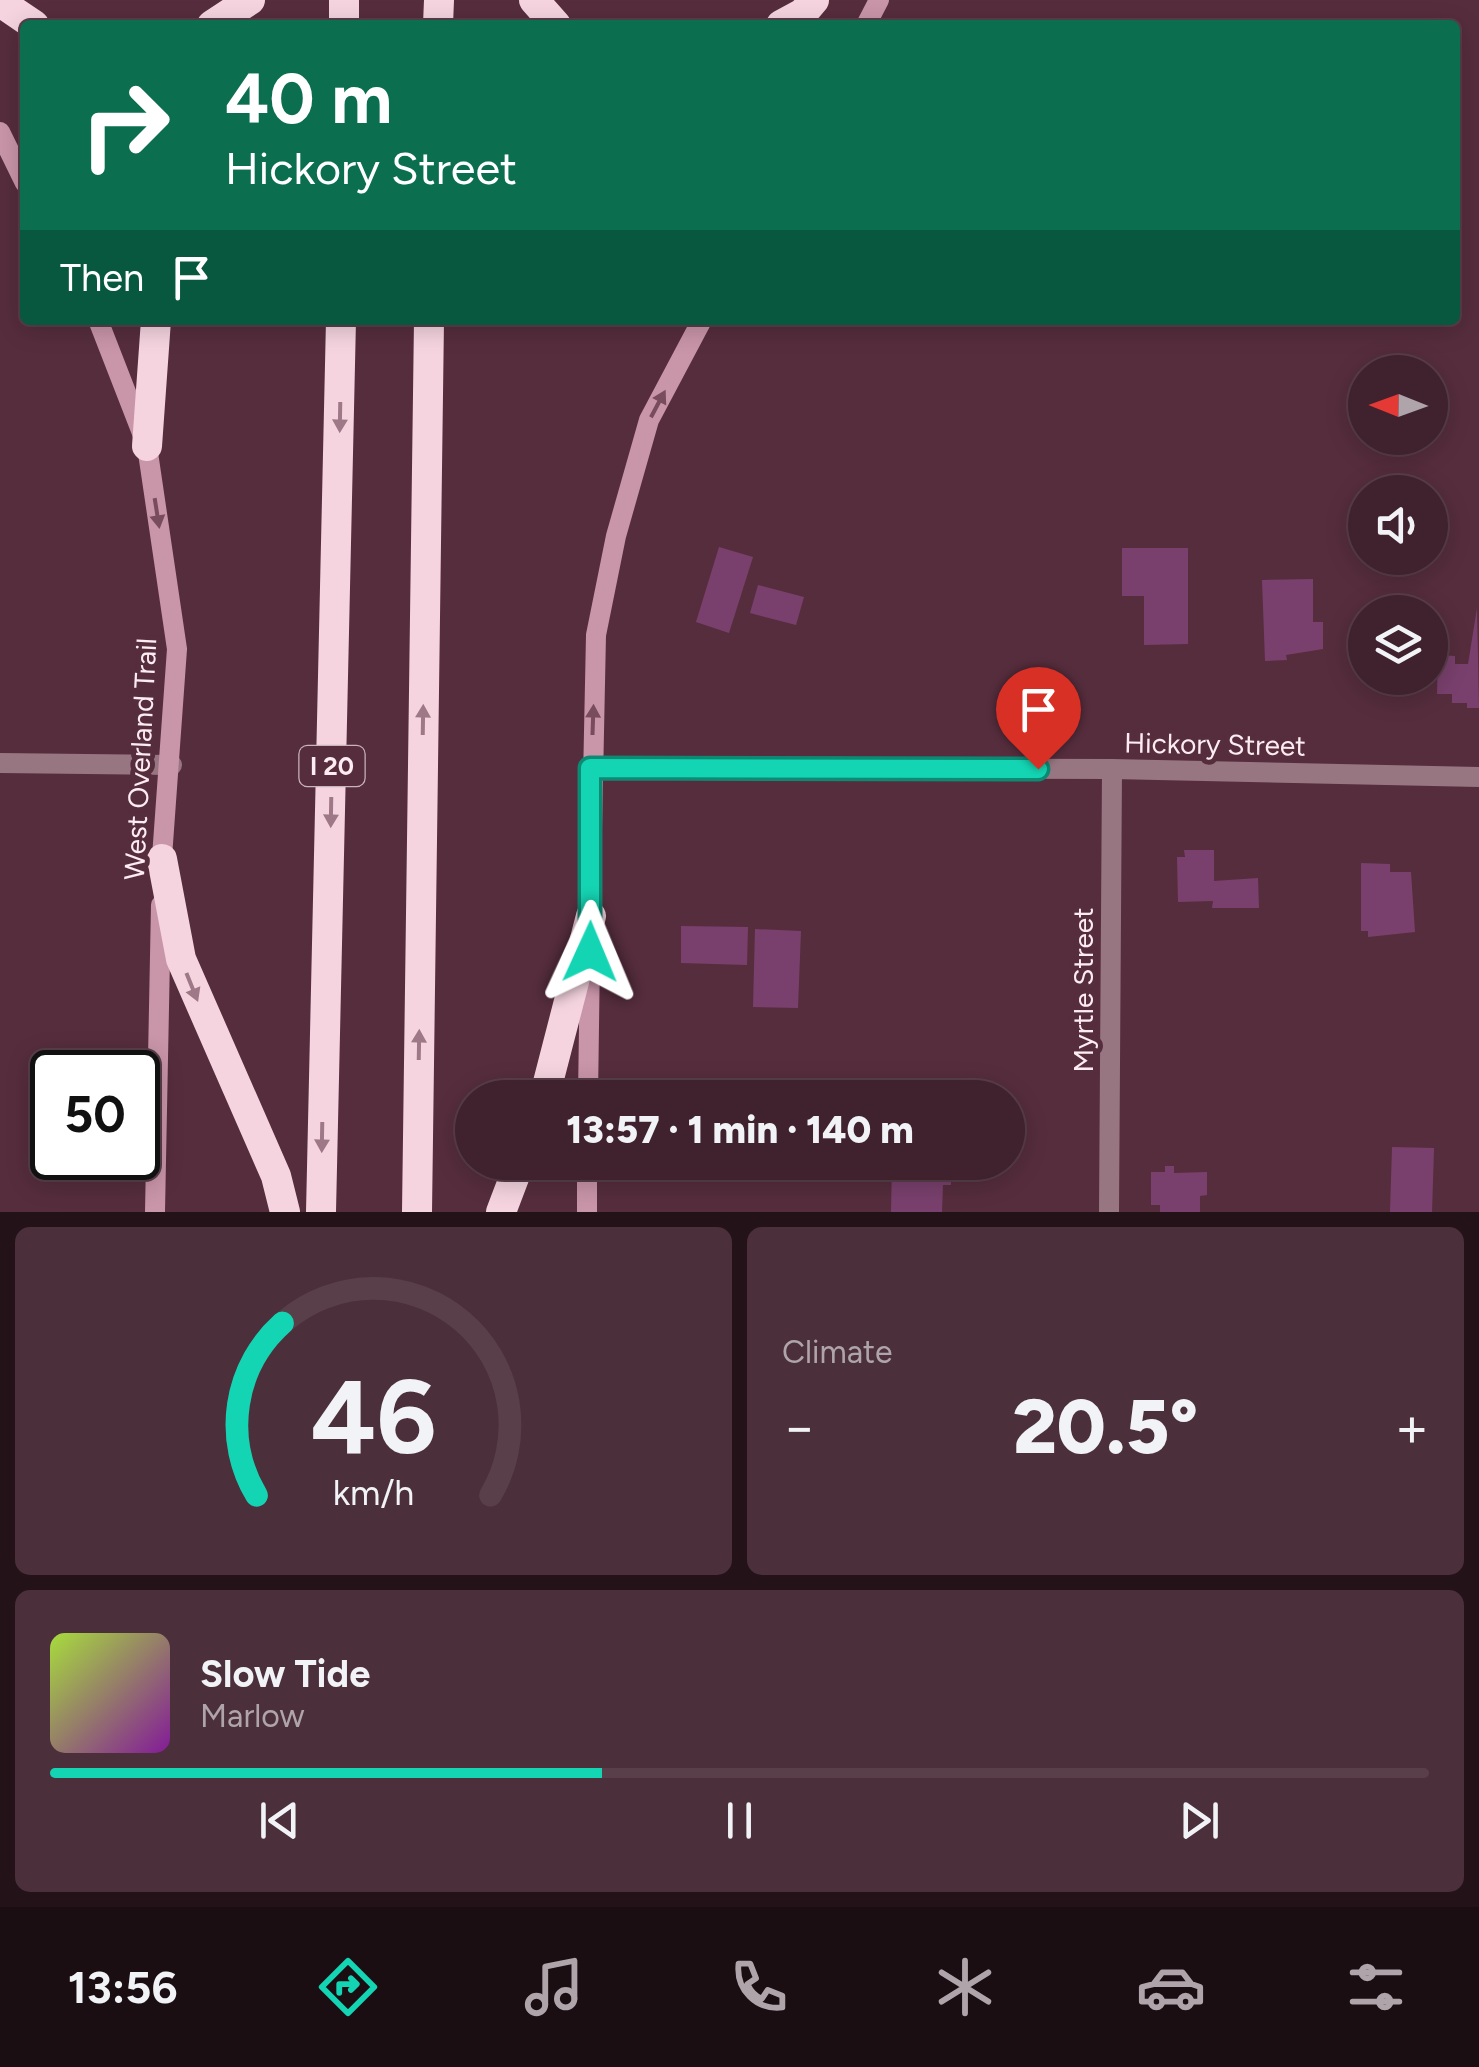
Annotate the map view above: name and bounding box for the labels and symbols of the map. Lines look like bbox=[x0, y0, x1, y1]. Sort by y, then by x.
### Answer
north arrow bbox=[1348, 355, 1448, 455]
one-way arrow bbox=[649, 389, 666, 418]
one-way arrow bbox=[332, 402, 348, 434]
one-way arrow bbox=[149, 497, 165, 529]
street label: West Overland Trail bbox=[117, 637, 163, 881]
pin bbox=[996, 667, 1081, 770]
one-way arrow bbox=[415, 703, 431, 735]
one-way arrow bbox=[585, 704, 601, 736]
street label: Hickory Street bbox=[1124, 725, 1306, 763]
road number: I 20 bbox=[300, 746, 364, 786]
one-way arrow bbox=[322, 797, 338, 829]
position arrow bbox=[538, 900, 642, 1004]
street label: Myrtle Street bbox=[1066, 907, 1100, 1073]
one-way arrow bbox=[184, 972, 200, 1002]
one-way arrow bbox=[411, 1028, 427, 1060]
speed limit sign: 50 bbox=[30, 1050, 160, 1180]
one-way arrow bbox=[314, 1122, 330, 1154]

